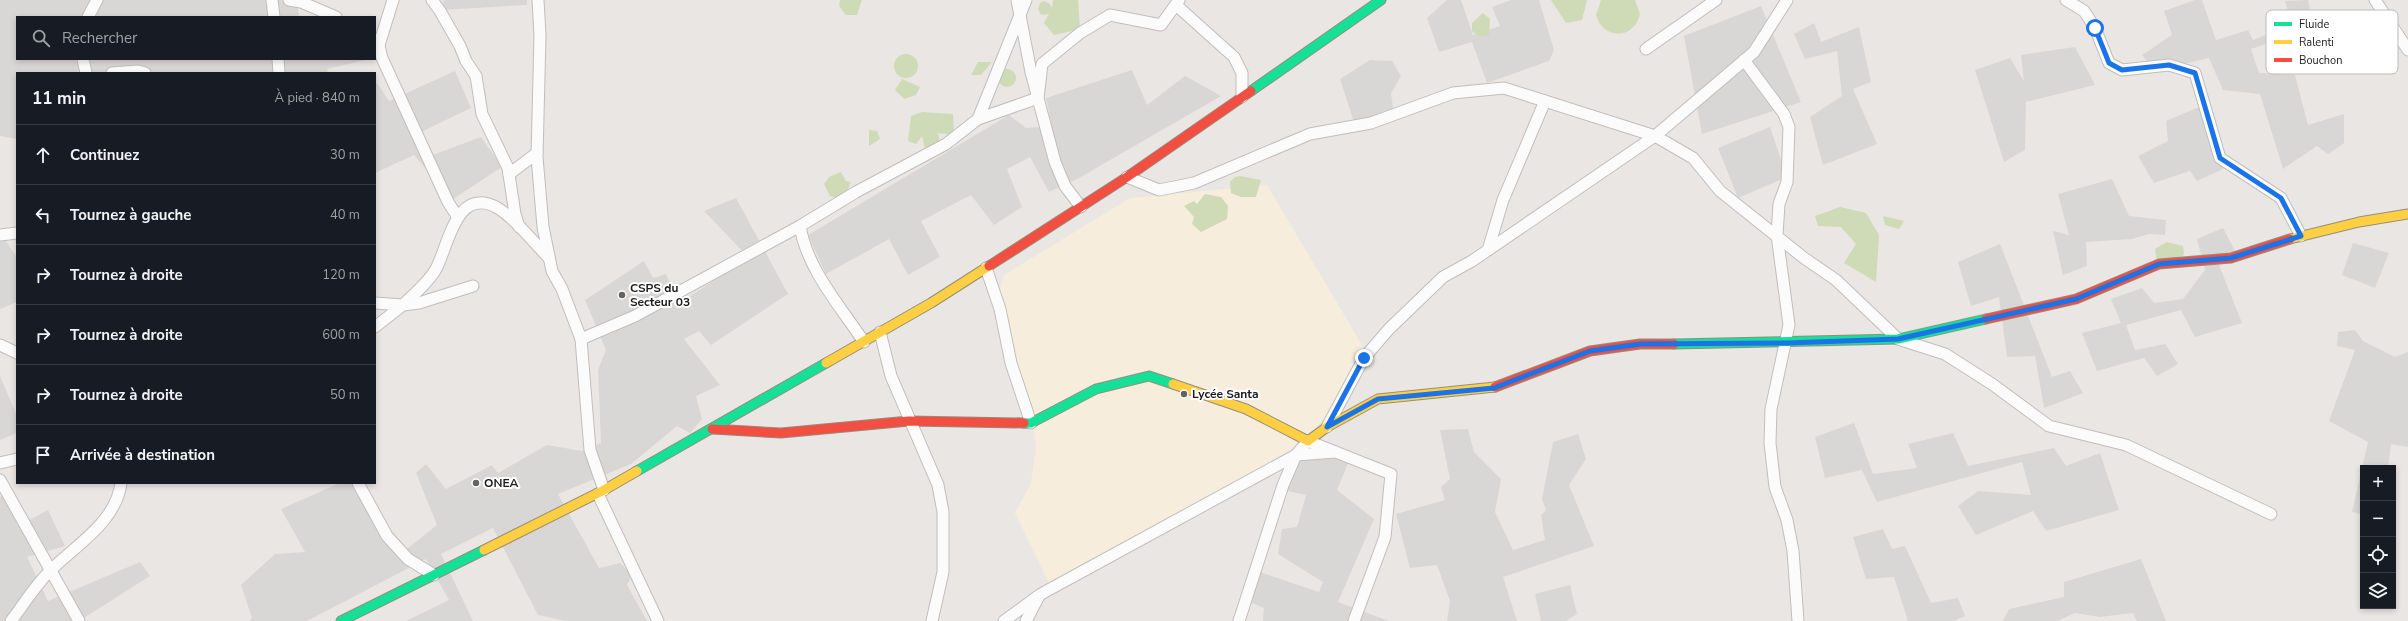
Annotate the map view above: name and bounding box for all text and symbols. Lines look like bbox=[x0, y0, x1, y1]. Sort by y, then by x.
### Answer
legend bbox=[2266, 10, 2398, 74]
search box bbox=[16, 16, 376, 60]
text: Fluide bbox=[2299, 17, 2329, 32]
route start bbox=[2086, 19, 2104, 37]
icon: search bbox=[30, 27, 52, 49]
text: Rechercher bbox=[62, 28, 137, 48]
text: Ralenti bbox=[2299, 35, 2334, 50]
text: Bouchon bbox=[2299, 53, 2342, 68]
text: 11 min bbox=[32, 87, 86, 110]
text: À pied · 840 m bbox=[275, 89, 360, 107]
icon: ahead bbox=[32, 144, 54, 166]
text: Continuez bbox=[70, 145, 139, 165]
text: 30 m bbox=[330, 146, 360, 164]
icon: left bbox=[32, 204, 54, 226]
text: Tournez à gauche bbox=[70, 205, 192, 225]
text: 40 m bbox=[330, 206, 360, 224]
icon: right bbox=[32, 264, 54, 286]
text: Tournez à droite bbox=[70, 265, 183, 285]
text: 120 m bbox=[322, 266, 360, 284]
place label: CSPS du Secteur 03 bbox=[630, 280, 690, 310]
marker: CSPS du Secteur 03 bbox=[617, 290, 627, 300]
icon: right bbox=[32, 324, 54, 346]
text: Tournez à droite bbox=[70, 325, 183, 345]
text: 600 m bbox=[322, 326, 360, 344]
route end bbox=[1355, 349, 1373, 367]
icon: right bbox=[32, 384, 54, 406]
text: Tournez à droite bbox=[70, 385, 183, 405]
text: 50 m bbox=[330, 386, 360, 404]
place label: Lycée Santa bbox=[1192, 386, 1259, 402]
marker: Lycée Santa bbox=[1179, 389, 1189, 399]
icon: arrive bbox=[32, 444, 54, 466]
text: Arrivée à destination bbox=[70, 445, 215, 465]
map controls bbox=[2360, 465, 2396, 609]
button: + bbox=[2360, 465, 2396, 501]
place label: ONEA bbox=[484, 475, 518, 491]
marker: ONEA bbox=[471, 478, 481, 488]
button: − bbox=[2360, 501, 2396, 537]
button: locate bbox=[2360, 537, 2396, 573]
button: layers bbox=[2360, 573, 2396, 609]

